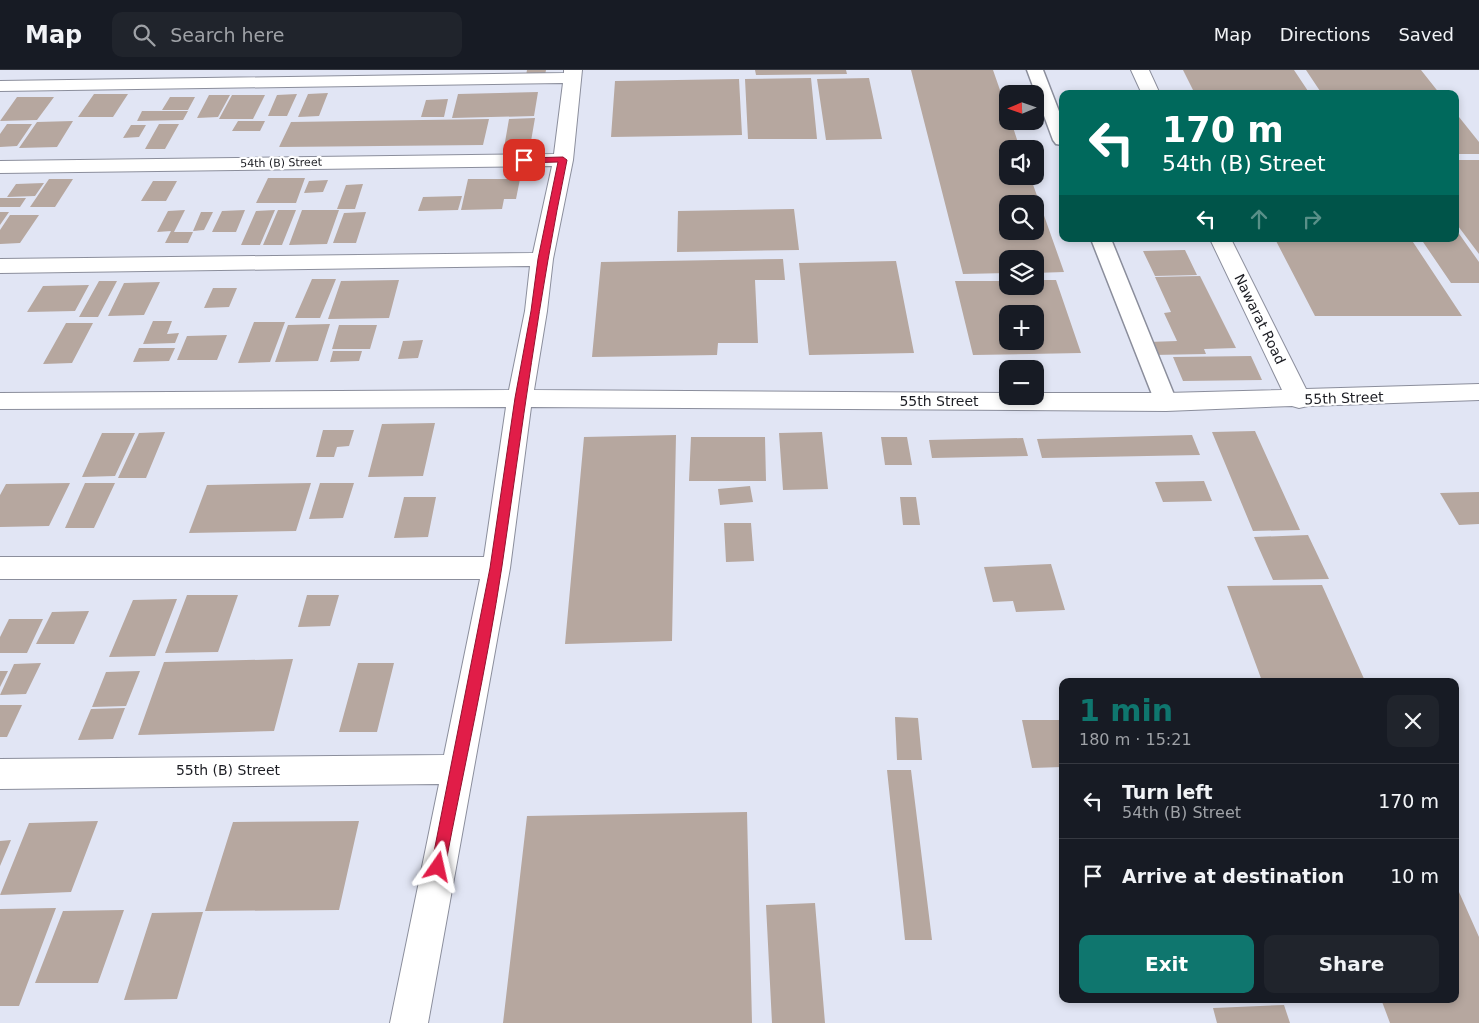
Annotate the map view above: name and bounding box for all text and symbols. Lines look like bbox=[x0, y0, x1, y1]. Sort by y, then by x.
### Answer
search box bbox=[112, 12, 462, 57]
text: Map bbox=[25, 21, 82, 49]
icon: search bbox=[130, 21, 158, 49]
text: Search here bbox=[170, 24, 284, 46]
text: Map bbox=[1214, 24, 1252, 45]
text: Directions bbox=[1280, 24, 1370, 45]
text: Saved bbox=[1398, 24, 1454, 45]
north arrow bbox=[999, 85, 1044, 130]
map controls bbox=[999, 85, 1044, 405]
icon: left bbox=[1079, 110, 1144, 175]
text: 170 m bbox=[1162, 110, 1284, 150]
pin bbox=[503, 139, 545, 181]
button: sound bbox=[999, 140, 1044, 185]
icon: arrive bbox=[510, 146, 538, 174]
text: 54th (B) Street bbox=[1162, 151, 1326, 176]
street label: 54th (B) Street bbox=[240, 156, 323, 170]
button: search bbox=[999, 195, 1044, 240]
icon: left bbox=[1192, 205, 1220, 233]
icon: ahead bbox=[1245, 205, 1273, 233]
icon: right bbox=[1298, 205, 1326, 233]
button: layers bbox=[999, 250, 1044, 295]
street label: Nawarat Road bbox=[1231, 271, 1289, 367]
button: + bbox=[999, 305, 1044, 350]
button: − bbox=[999, 360, 1044, 405]
street label: 55th Street bbox=[1304, 389, 1384, 407]
street label: 55th Street bbox=[899, 393, 979, 409]
text: 1 min bbox=[1079, 693, 1173, 728]
button: close bbox=[1387, 695, 1439, 747]
text: 180 m · 15:21 bbox=[1079, 730, 1192, 749]
street label: 55th (B) Street bbox=[176, 762, 281, 778]
text: Turn left bbox=[1122, 781, 1213, 803]
icon: left bbox=[1079, 787, 1107, 815]
text: 170 m bbox=[1378, 790, 1439, 812]
text: 54th (B) Street bbox=[1122, 803, 1241, 822]
position arrow bbox=[411, 840, 463, 892]
icon: arrive bbox=[1079, 862, 1107, 890]
text: Arrive at destination bbox=[1122, 865, 1344, 887]
text: 10 m bbox=[1390, 865, 1439, 887]
button: Exit bbox=[1079, 935, 1254, 993]
button: Share bbox=[1264, 935, 1439, 993]

